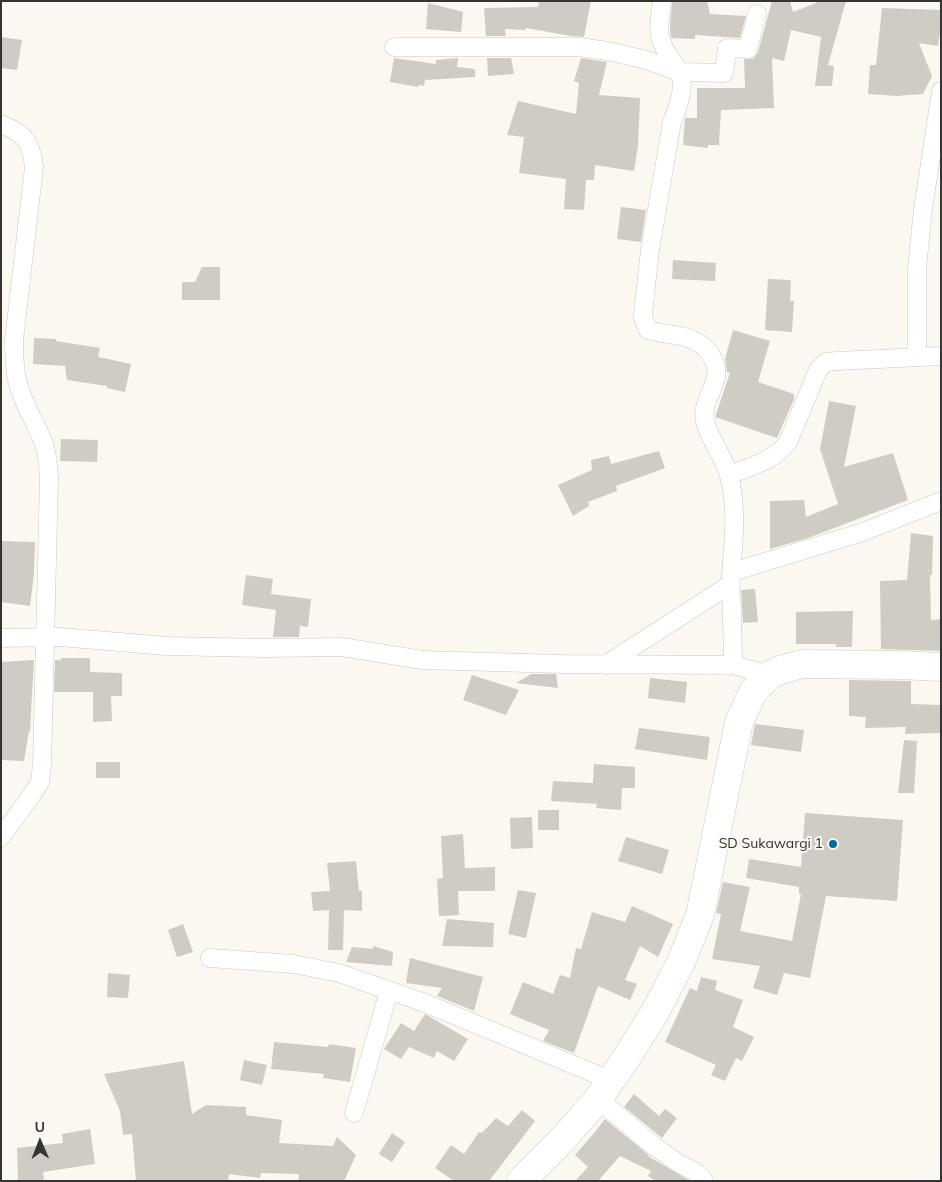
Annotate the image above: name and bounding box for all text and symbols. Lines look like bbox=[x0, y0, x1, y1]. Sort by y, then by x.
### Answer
place label: SD Sukawargi 1 bbox=[719, 836, 823, 852]
marker: SD Sukawargi 1 bbox=[827, 838, 839, 850]
north arrow bbox=[15, 1117, 65, 1167]
text: U bbox=[34, 1118, 45, 1136]

